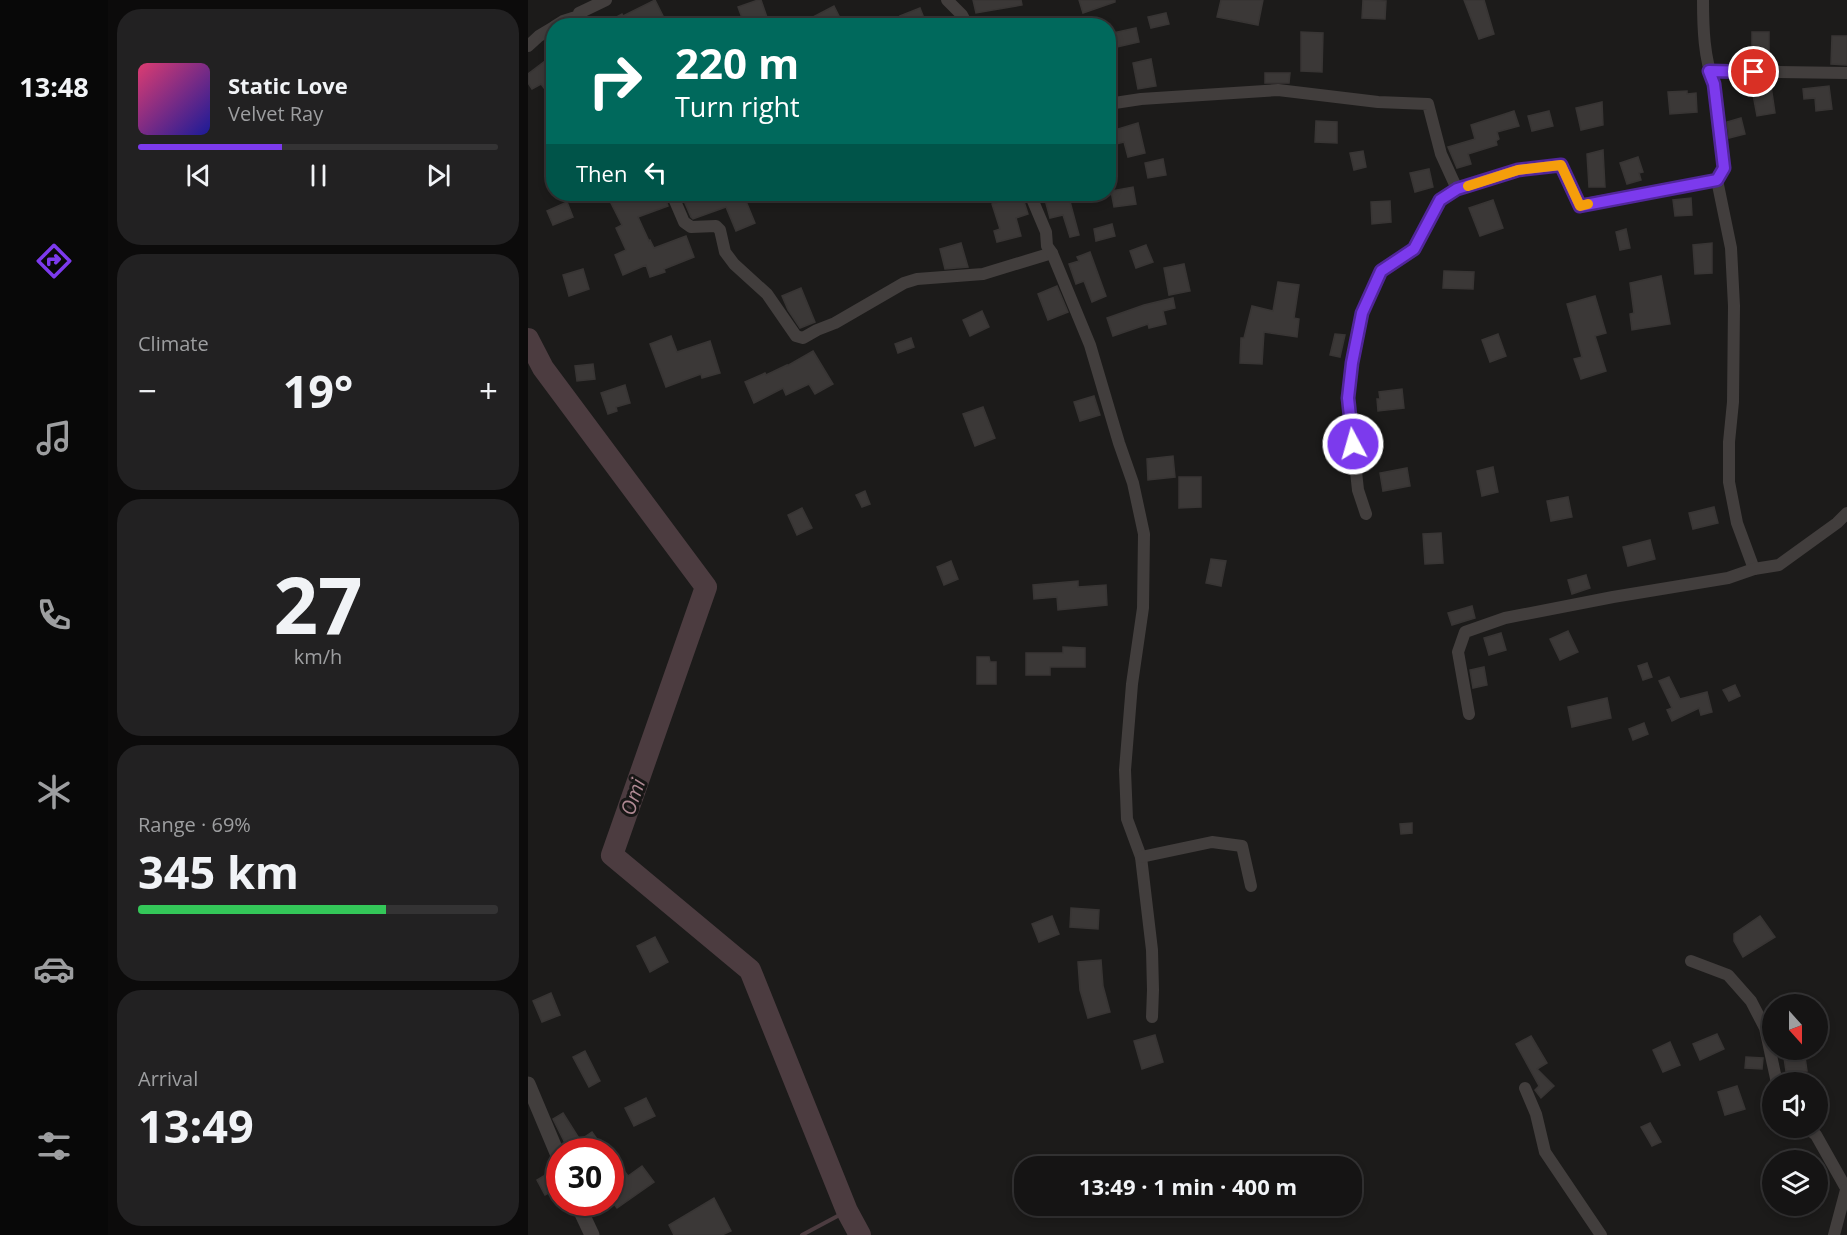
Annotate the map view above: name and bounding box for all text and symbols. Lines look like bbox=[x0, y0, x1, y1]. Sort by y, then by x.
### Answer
text: 220 m bbox=[675, 34, 799, 91]
icon: right bbox=[576, 42, 654, 120]
pin bbox=[1728, 46, 1779, 97]
icon: arrive bbox=[1737, 55, 1770, 88]
text: 13:48 bbox=[19, 68, 89, 105]
text: Static Love bbox=[228, 70, 348, 100]
text: Turn right bbox=[675, 88, 800, 125]
text: Velvet Ray bbox=[228, 100, 323, 127]
icon: left bbox=[639, 156, 672, 189]
text: Then bbox=[576, 158, 627, 188]
icon: previous bbox=[182, 159, 215, 192]
icon: pause bbox=[302, 159, 335, 192]
icon: next bbox=[422, 159, 455, 192]
icon: directions bbox=[33, 240, 75, 282]
text: Climate bbox=[138, 330, 209, 357]
text: 19° bbox=[283, 360, 353, 421]
text: − bbox=[138, 368, 157, 413]
text: + bbox=[479, 368, 498, 413]
position arrow bbox=[1321, 412, 1385, 476]
icon: music bbox=[33, 417, 75, 459]
text: 27 bbox=[273, 551, 363, 657]
icon: phone bbox=[33, 594, 75, 636]
text: km/h bbox=[294, 643, 342, 670]
icon: climate bbox=[33, 771, 75, 813]
water label: Omi bbox=[614, 774, 652, 819]
text: Range · 69% bbox=[138, 811, 251, 838]
text: 345 km bbox=[138, 841, 299, 902]
icon: car bbox=[33, 948, 75, 990]
north arrow bbox=[1762, 994, 1828, 1060]
map controls bbox=[1762, 994, 1828, 1216]
text: Arrival bbox=[138, 1065, 198, 1092]
button: sound bbox=[1762, 1072, 1828, 1138]
text: 13:49 bbox=[138, 1095, 254, 1156]
icon: filters bbox=[33, 1125, 75, 1167]
speed limit sign: 30 bbox=[546, 1138, 624, 1216]
button: layers bbox=[1762, 1150, 1828, 1216]
text: 13:49 · 1 min · 400 m bbox=[1079, 1171, 1297, 1201]

